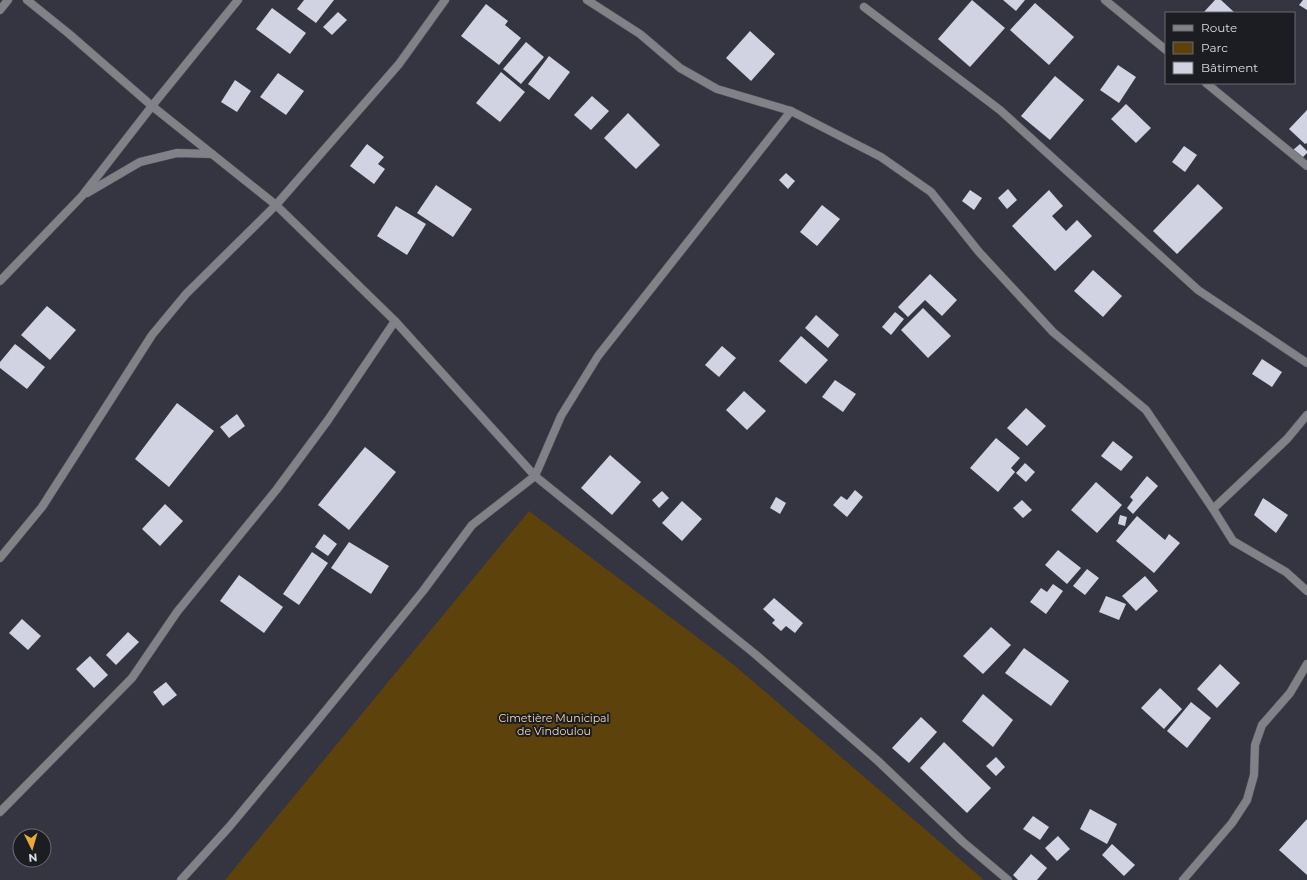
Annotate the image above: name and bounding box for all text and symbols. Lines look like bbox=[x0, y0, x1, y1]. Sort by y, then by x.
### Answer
legend bbox=[1165, 12, 1295, 84]
text: Route bbox=[1201, 20, 1237, 35]
text: Parc bbox=[1201, 40, 1228, 55]
text: Bâtiment bbox=[1201, 60, 1258, 75]
park label: Cimetière Municipal de Vindoulou bbox=[498, 711, 610, 738]
north arrow bbox=[12, 828, 52, 868]
text: N bbox=[28, 851, 38, 865]

